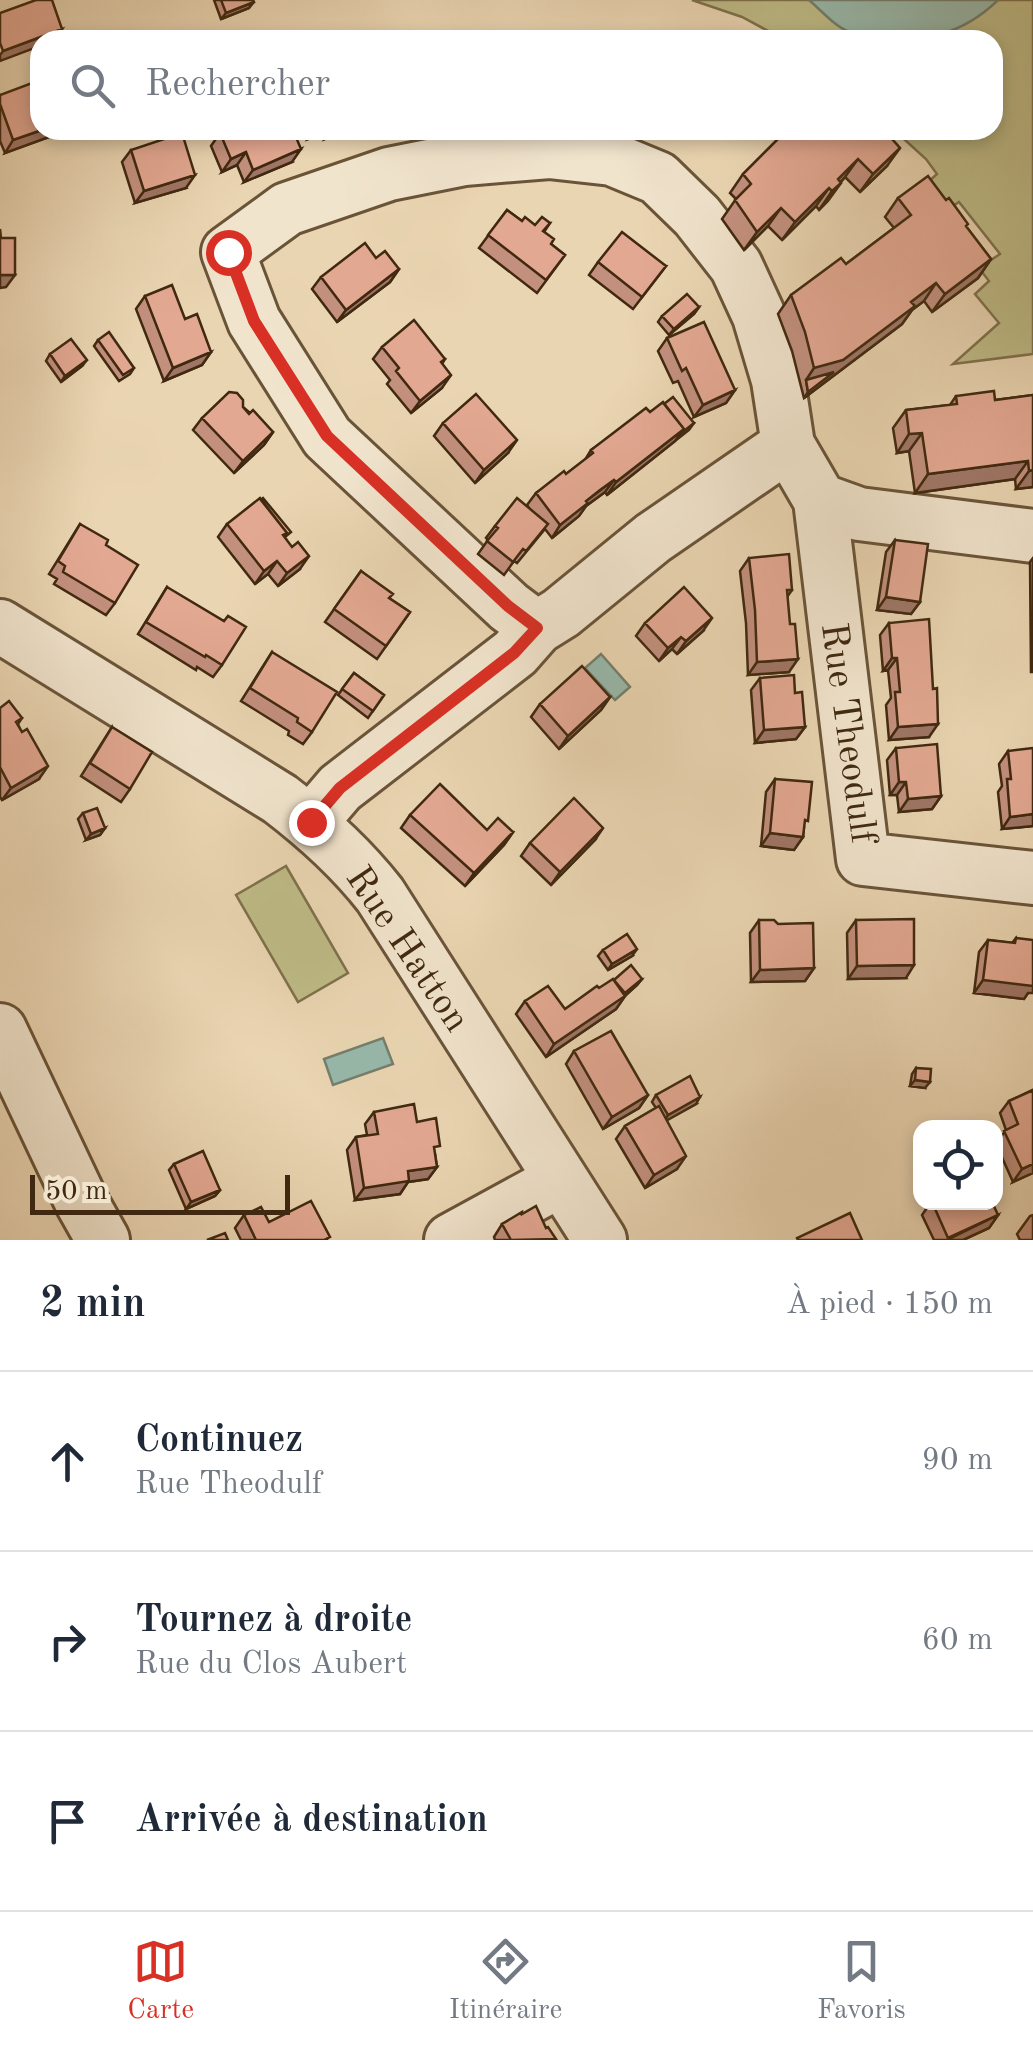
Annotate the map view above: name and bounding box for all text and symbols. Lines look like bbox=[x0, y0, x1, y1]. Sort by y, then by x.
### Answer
search box bbox=[30, 30, 1003, 140]
icon: search bbox=[65, 58, 120, 113]
text: Rechercher bbox=[145, 66, 330, 104]
route start bbox=[206, 230, 252, 276]
street label: Rue Theodulf bbox=[813, 621, 882, 848]
route end bbox=[289, 800, 335, 846]
street label: Rue Hatton bbox=[338, 860, 475, 1039]
map controls bbox=[913, 1120, 1003, 1210]
button: locate bbox=[913, 1120, 1003, 1210]
scale bar bbox=[30, 1170, 290, 1214]
text: 50 m bbox=[45, 1178, 108, 1206]
text: 2 min bbox=[40, 1284, 146, 1326]
text: À pied · 150 m bbox=[786, 1289, 993, 1321]
text: Continuez bbox=[135, 1422, 303, 1460]
icon: ahead bbox=[40, 1434, 95, 1489]
text: 90 m bbox=[922, 1445, 993, 1477]
text: Rue Theodulf bbox=[135, 1469, 323, 1501]
text: Tournez à droite bbox=[135, 1602, 413, 1640]
icon: right bbox=[40, 1614, 95, 1669]
text: 60 m bbox=[922, 1625, 993, 1657]
text: Rue du Clos Aubert bbox=[135, 1649, 407, 1681]
icon: arrive bbox=[40, 1794, 95, 1849]
text: Arrivée à destination bbox=[135, 1802, 488, 1840]
tab: Carte bbox=[127, 1934, 194, 2029]
tab: Itinéraire bbox=[449, 1934, 562, 2029]
tab: Favoris bbox=[817, 1934, 906, 2029]

